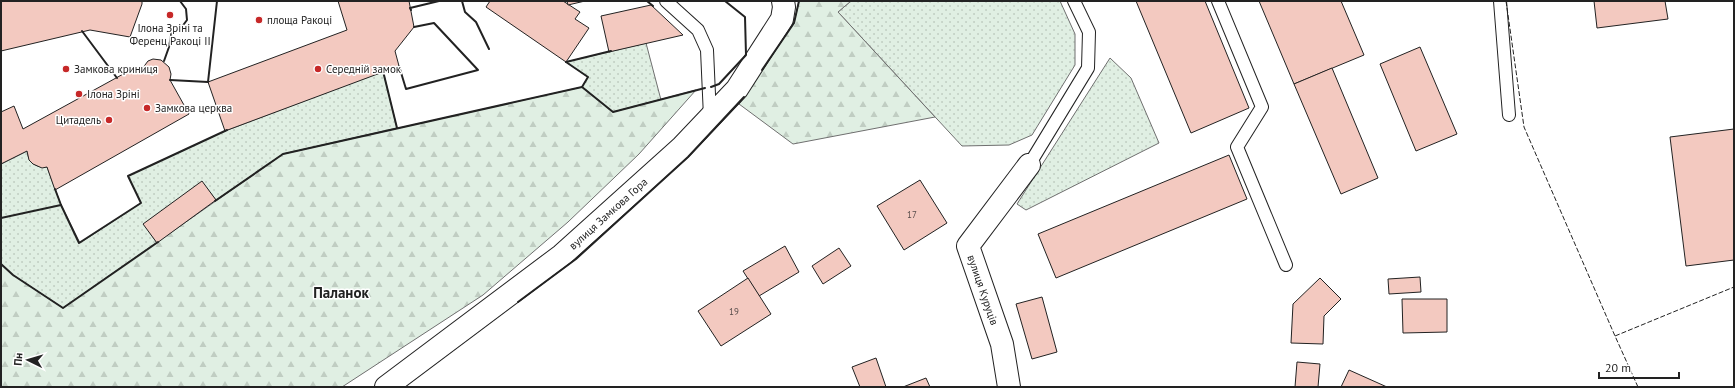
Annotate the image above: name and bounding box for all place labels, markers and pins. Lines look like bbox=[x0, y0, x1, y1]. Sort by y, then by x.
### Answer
marker: Ілона Зріні та Ференц Ракоці II bbox=[165, 10, 175, 20]
place label: площа Ракоці bbox=[267, 13, 332, 27]
marker: площа Ракоці bbox=[254, 15, 264, 25]
place label: Ілона Зріні та Ференц Ракоці II bbox=[129, 21, 211, 48]
place label: Замкова криниця bbox=[74, 62, 158, 76]
place label: Середній замок bbox=[326, 62, 402, 76]
marker: Замкова криниця bbox=[61, 64, 71, 74]
marker: Середній замок bbox=[313, 64, 323, 74]
place label: Ілона Зріні bbox=[87, 87, 140, 101]
marker: Ілона Зріні bbox=[74, 89, 84, 99]
place label: Замкова церква bbox=[155, 101, 232, 115]
marker: Замкова церква bbox=[142, 103, 152, 113]
place label: Цитадель bbox=[56, 113, 101, 127]
marker: Цитадель bbox=[104, 115, 114, 125]

